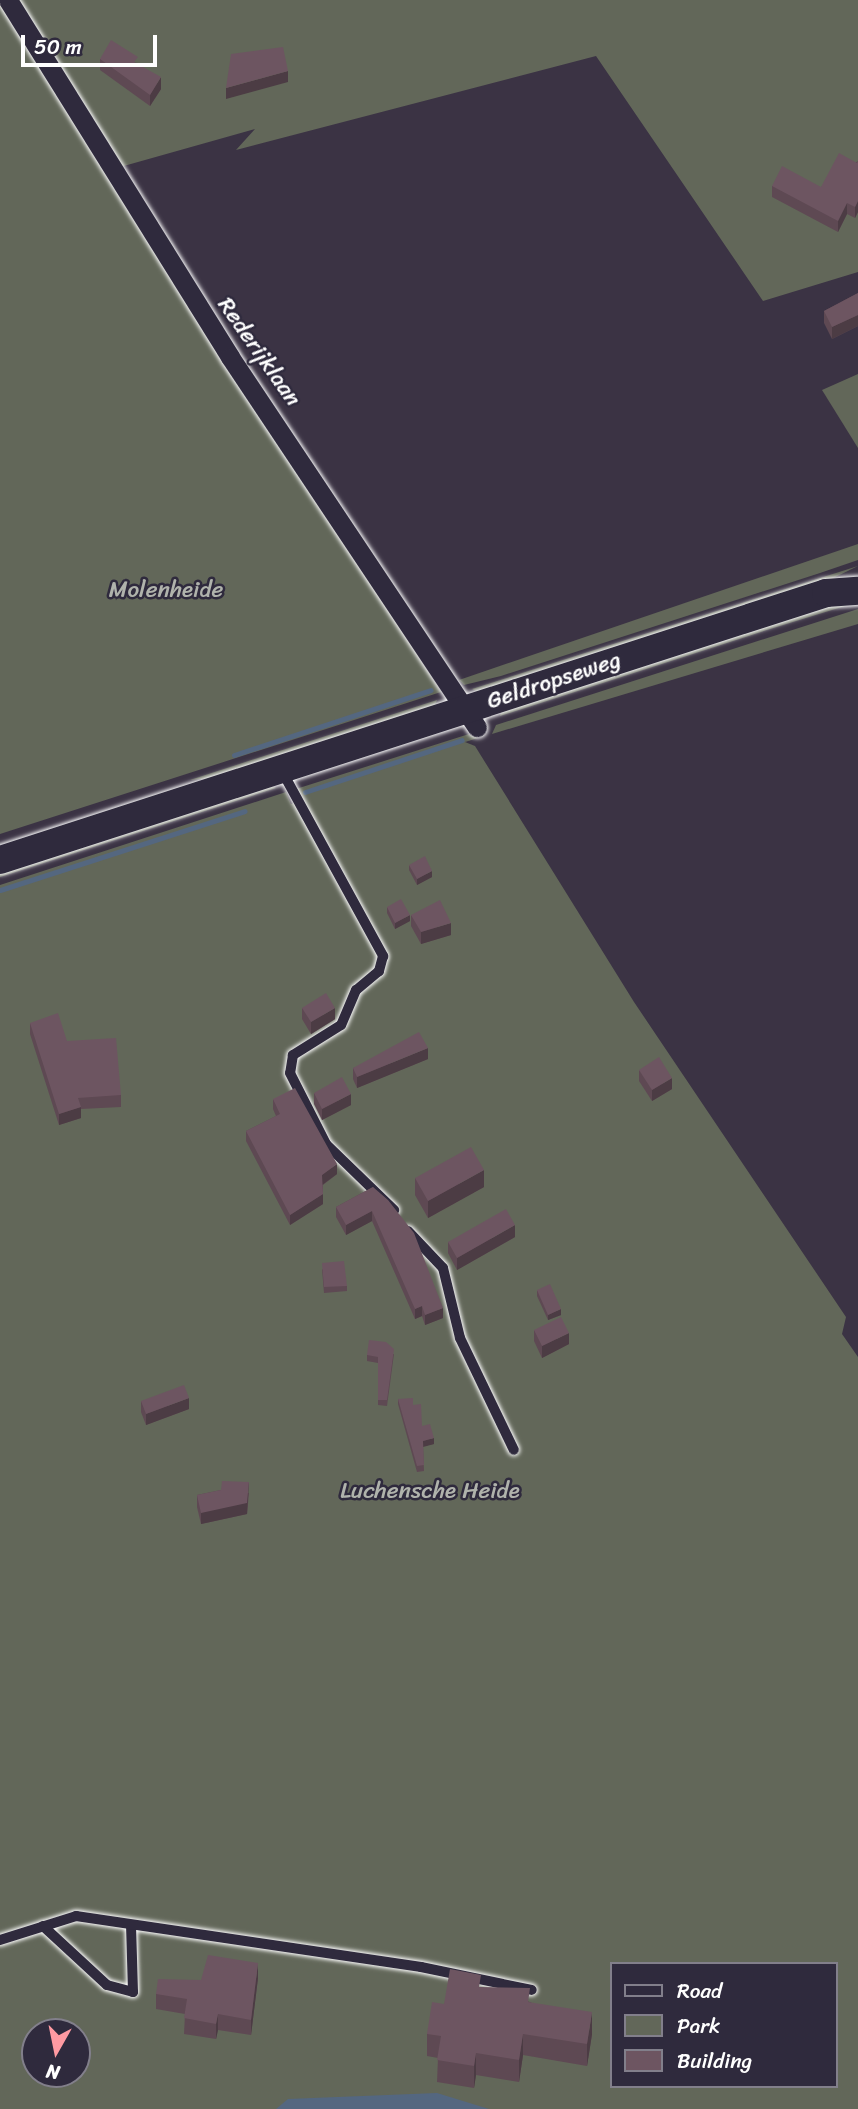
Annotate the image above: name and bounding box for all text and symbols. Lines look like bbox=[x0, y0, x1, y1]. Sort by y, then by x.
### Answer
scale bar bbox=[24, 21, 161, 65]
text: 50 m bbox=[34, 28, 82, 66]
street label: Rederijklaan bbox=[211, 292, 307, 412]
park label: Molenheide bbox=[109, 576, 223, 604]
street label: Geldropseweg bbox=[484, 646, 624, 716]
park label: Luchensche Heide bbox=[340, 1477, 520, 1505]
legend bbox=[610, 1962, 837, 2088]
text: Road bbox=[677, 1972, 722, 2010]
text: Park bbox=[677, 2007, 720, 2045]
north arrow bbox=[21, 2018, 91, 2088]
text: Building bbox=[677, 2042, 752, 2080]
text: N bbox=[44, 2055, 62, 2090]

